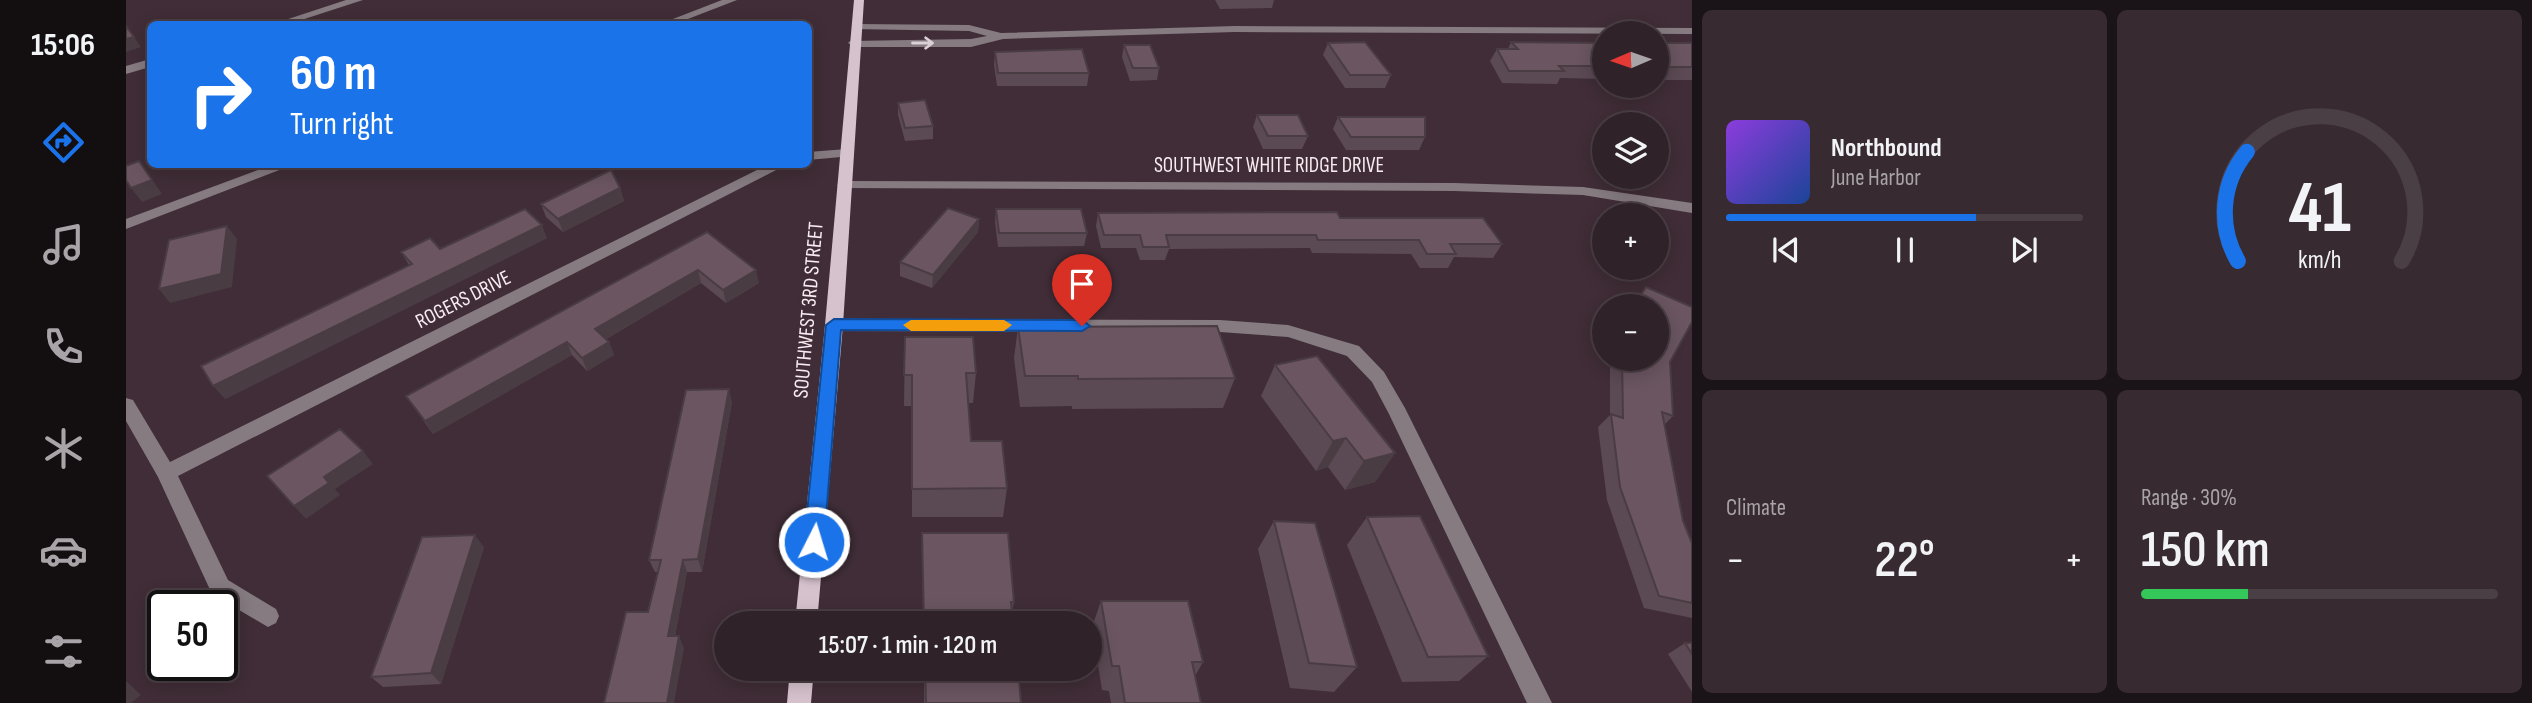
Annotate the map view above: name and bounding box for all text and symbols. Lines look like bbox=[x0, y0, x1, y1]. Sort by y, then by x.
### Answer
north arrow bbox=[1592, 21, 1670, 98]
map controls bbox=[1592, 21, 1669, 371]
text: 15:06 bbox=[31, 26, 95, 65]
one-way arrow bbox=[911, 36, 934, 50]
text: 60 m bbox=[290, 45, 377, 104]
icon: right bbox=[175, 49, 266, 140]
text: Turn right bbox=[290, 105, 394, 144]
button: layers bbox=[1592, 112, 1669, 189]
icon: directions bbox=[39, 118, 88, 167]
text: Northbound bbox=[1831, 133, 1942, 164]
street label: SOUTHWEST WHITE RIDGE DRIVE bbox=[1154, 153, 1384, 178]
text: June Harbor bbox=[1831, 164, 1921, 192]
text: 41 bbox=[2288, 165, 2351, 253]
button: + bbox=[1592, 203, 1669, 280]
icon: music bbox=[39, 220, 88, 269]
street label: SOUTHWEST 3RD STREET bbox=[788, 220, 829, 399]
icon: previous bbox=[1767, 231, 1805, 269]
icon: pause bbox=[1886, 231, 1924, 269]
icon: next bbox=[2005, 231, 2043, 269]
text: km/h bbox=[2298, 245, 2341, 276]
pin bbox=[1052, 254, 1112, 326]
street label: ROGERS DRIVE bbox=[411, 265, 515, 334]
icon: arrive bbox=[1063, 265, 1101, 303]
button: − bbox=[1592, 294, 1669, 371]
icon: phone bbox=[39, 322, 88, 371]
icon: climate bbox=[39, 424, 88, 473]
text: Range · 30% bbox=[2141, 484, 2237, 512]
text: Climate bbox=[1726, 494, 1786, 522]
position arrow bbox=[777, 505, 851, 579]
text: 150 km bbox=[2141, 519, 2270, 582]
icon: car bbox=[39, 526, 88, 575]
text: 22° bbox=[1874, 529, 1935, 592]
text: − bbox=[1726, 538, 1745, 583]
text: + bbox=[2064, 538, 2083, 583]
speed limit sign: 50 bbox=[147, 590, 238, 681]
icon: filters bbox=[39, 627, 88, 676]
text: 15:07 · 1 min · 120 m bbox=[819, 630, 997, 661]

